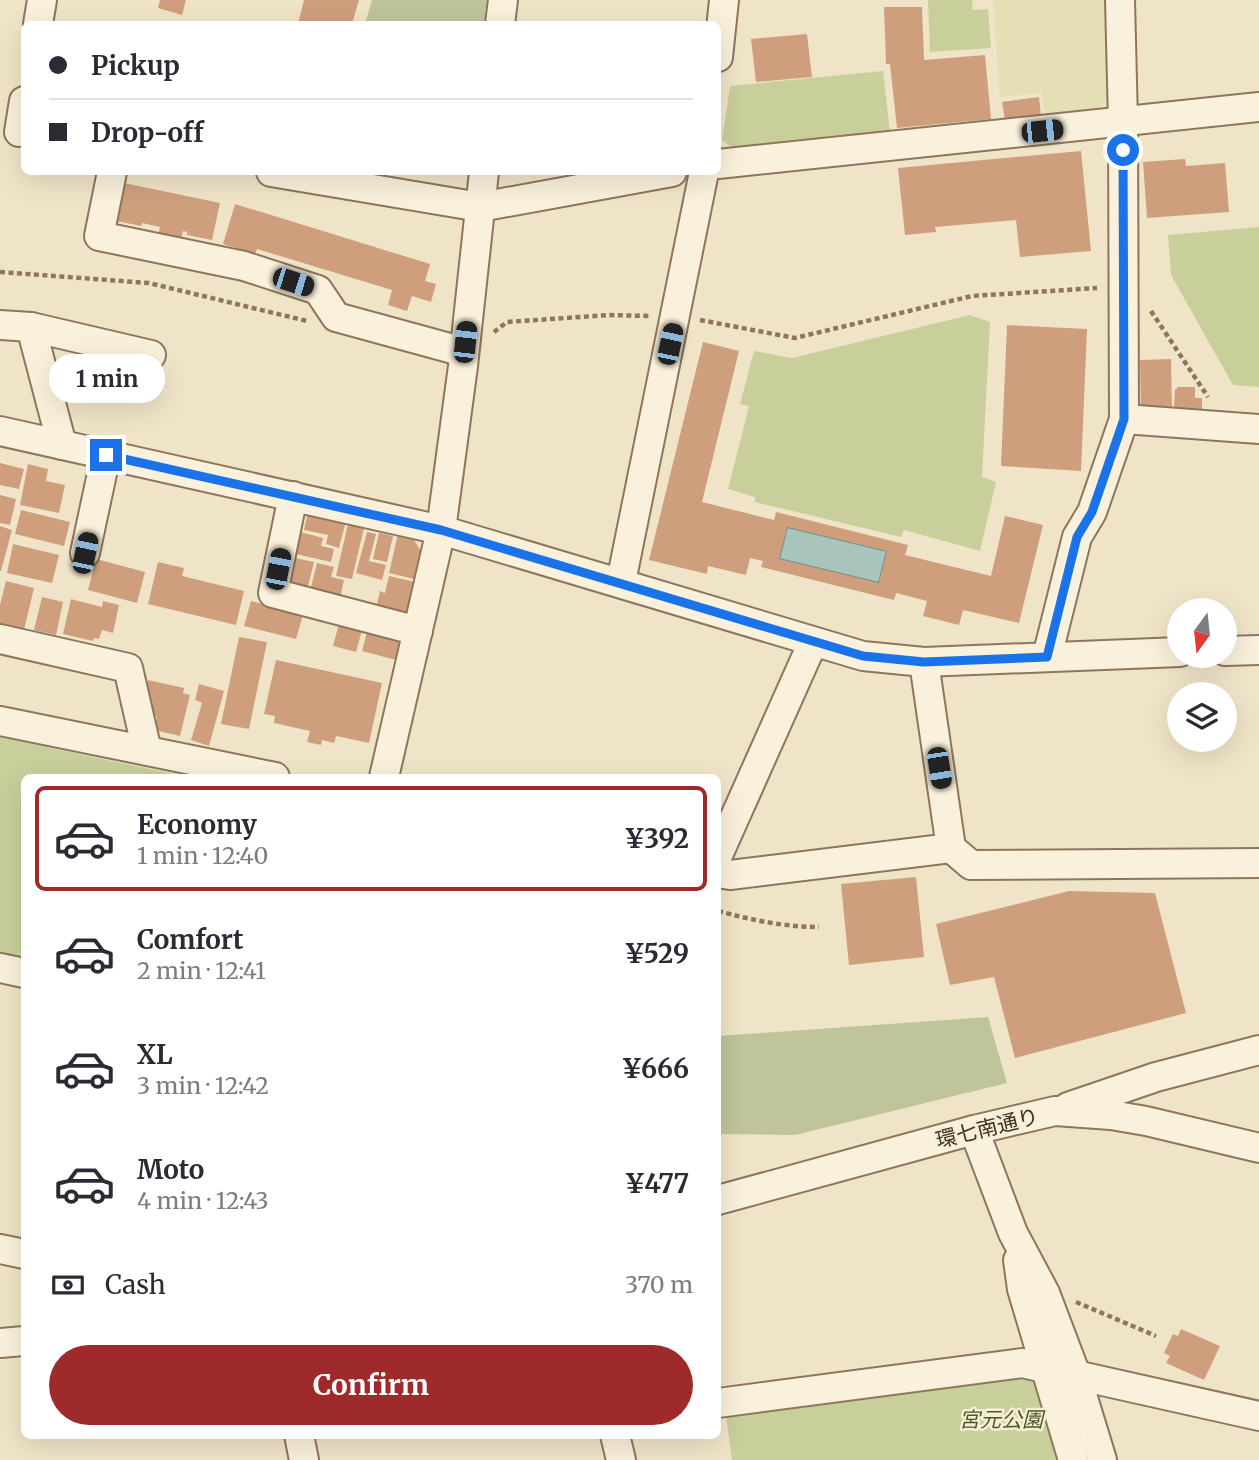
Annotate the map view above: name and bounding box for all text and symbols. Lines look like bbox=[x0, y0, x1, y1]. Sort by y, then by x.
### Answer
text: Pickup bbox=[91, 49, 180, 82]
text: Drop-off bbox=[91, 116, 204, 149]
car bbox=[1021, 118, 1064, 144]
route start bbox=[1107, 134, 1139, 166]
car bbox=[270, 266, 317, 298]
car bbox=[453, 320, 478, 364]
car bbox=[656, 321, 685, 367]
callout: 1 min bbox=[48, 354, 164, 402]
text: 1 min bbox=[76, 364, 138, 393]
route end bbox=[90, 439, 122, 471]
car bbox=[71, 530, 100, 576]
car bbox=[264, 546, 293, 592]
north arrow bbox=[1167, 598, 1237, 668]
map controls bbox=[1167, 598, 1237, 752]
button: layers bbox=[1167, 682, 1237, 752]
car bbox=[926, 746, 953, 790]
icon: car bbox=[53, 807, 116, 870]
text: Economy bbox=[137, 808, 257, 841]
text: ¥392 bbox=[624, 822, 689, 855]
text: 1 min · 12:40 bbox=[137, 841, 268, 870]
icon: car bbox=[53, 922, 116, 985]
text: Comfort bbox=[137, 923, 243, 956]
text: ¥529 bbox=[624, 937, 689, 970]
text: 2 min · 12:41 bbox=[137, 956, 266, 985]
icon: car bbox=[53, 1037, 116, 1100]
text: XL bbox=[137, 1038, 173, 1071]
text: ¥666 bbox=[621, 1052, 689, 1085]
text: 3 min · 12:42 bbox=[137, 1071, 269, 1100]
street label: 環七南通り bbox=[933, 1102, 1041, 1154]
icon: car bbox=[53, 1152, 116, 1215]
text: Moto bbox=[137, 1153, 204, 1186]
text: ¥477 bbox=[625, 1167, 689, 1200]
text: 4 min · 12:43 bbox=[137, 1186, 269, 1215]
icon: cash bbox=[49, 1266, 87, 1304]
text: Cash bbox=[105, 1268, 166, 1301]
text: 370 m bbox=[625, 1270, 693, 1299]
button: Confirm bbox=[49, 1345, 693, 1425]
park label: 宮元公園 bbox=[959, 1406, 1046, 1433]

